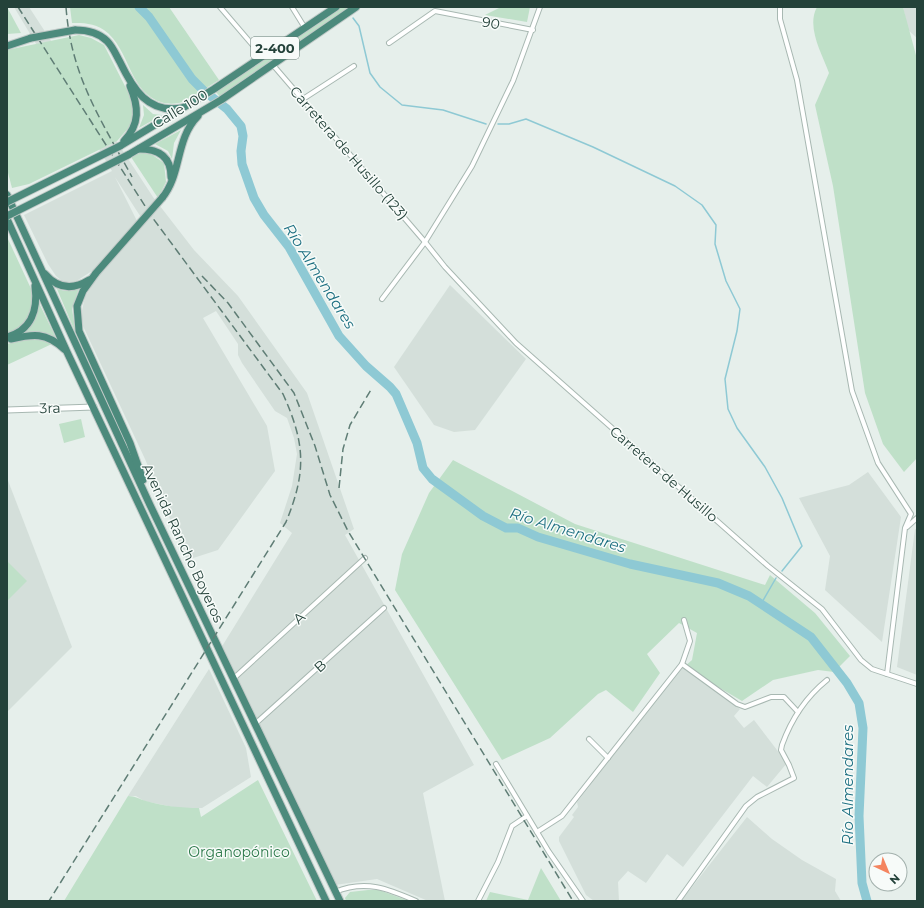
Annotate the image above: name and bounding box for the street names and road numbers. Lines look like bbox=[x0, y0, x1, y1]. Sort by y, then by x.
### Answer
street label: 90 bbox=[481, 12, 501, 34]
road number: 2-400 bbox=[251, 37, 299, 59]
street label: Carretera de Husillo (123) bbox=[286, 82, 412, 224]
street label: Calle 100 bbox=[149, 85, 211, 133]
street label: 3ra bbox=[39, 399, 61, 417]
street label: Carretera de Husillo bbox=[606, 422, 722, 526]
street label: Avenida Rancho Boyeros bbox=[138, 461, 228, 626]
street label: A bbox=[289, 607, 310, 628]
street label: B bbox=[310, 656, 330, 676]

